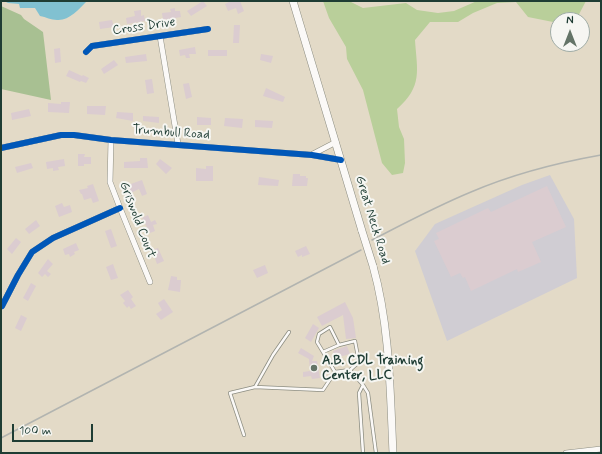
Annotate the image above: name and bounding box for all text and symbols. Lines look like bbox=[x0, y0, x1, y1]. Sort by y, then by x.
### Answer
north arrow bbox=[550, 12, 590, 52]
text: N bbox=[566, 14, 574, 28]
street label: Cross Drive bbox=[112, 15, 176, 39]
street label: Trumbull Road bbox=[132, 123, 210, 143]
street label: Great Neck Road bbox=[351, 174, 393, 266]
street label: Griswold Court bbox=[115, 179, 159, 261]
place label: A.B. CDL Training Center, LLC bbox=[322, 353, 423, 384]
marker: A.B. CDL Training Center, LLC bbox=[309, 363, 319, 373]
scale bar bbox=[14, 416, 95, 442]
text: 100 m bbox=[19, 423, 51, 439]

